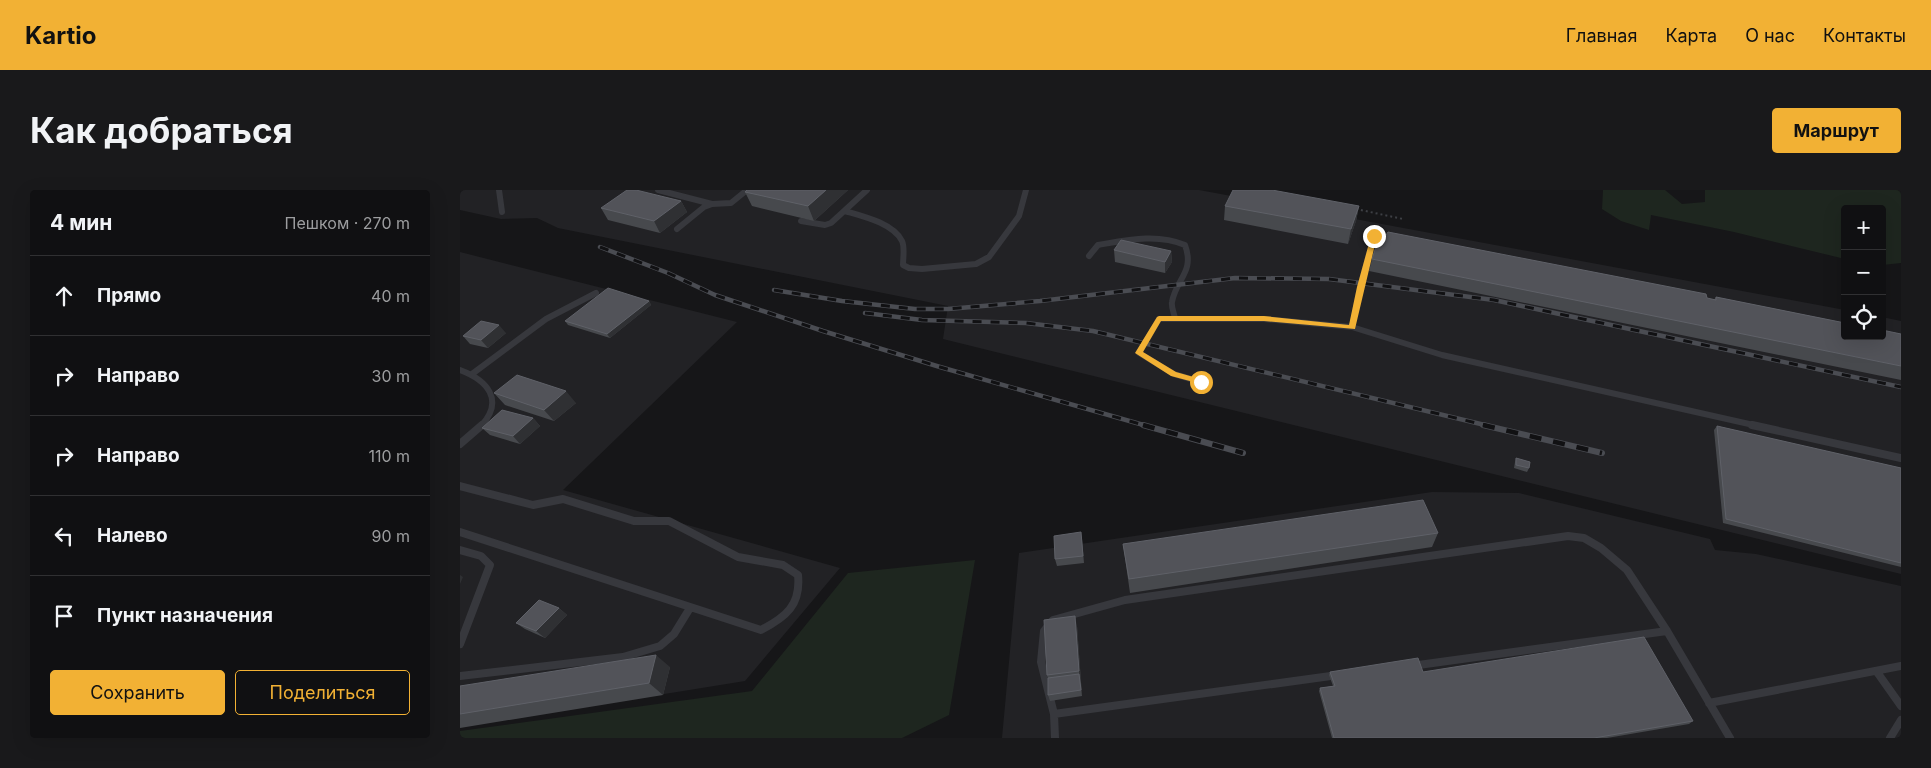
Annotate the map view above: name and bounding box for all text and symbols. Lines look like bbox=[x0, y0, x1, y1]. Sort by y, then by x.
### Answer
text: Kartio bbox=[25, 21, 96, 50]
text: Главная bbox=[1566, 25, 1637, 46]
text: Карта bbox=[1665, 25, 1717, 46]
text: О нас bbox=[1745, 25, 1795, 46]
text: Контакты bbox=[1823, 25, 1906, 46]
button: Маршрут bbox=[1772, 108, 1901, 153]
text: Как добраться bbox=[30, 109, 293, 151]
map controls bbox=[1841, 205, 1886, 340]
button: + bbox=[1841, 205, 1886, 250]
text: 4 мин bbox=[50, 210, 112, 235]
text: Пешком · 270 m bbox=[285, 213, 410, 233]
route end bbox=[1363, 225, 1386, 248]
button: − bbox=[1841, 250, 1886, 295]
icon: ahead bbox=[50, 282, 78, 310]
text: Прямо bbox=[97, 284, 161, 307]
text: 40 m bbox=[371, 286, 410, 306]
button: locate bbox=[1841, 295, 1886, 340]
icon: right bbox=[50, 362, 78, 390]
text: Направо bbox=[97, 364, 180, 387]
text: 30 m bbox=[372, 366, 410, 386]
route start bbox=[1190, 371, 1213, 394]
icon: right bbox=[50, 442, 78, 470]
text: Направо bbox=[97, 444, 180, 467]
text: 110 m bbox=[368, 446, 410, 466]
icon: left bbox=[50, 522, 78, 550]
text: Налево bbox=[97, 524, 168, 547]
text: 90 m bbox=[371, 526, 410, 546]
icon: arrive bbox=[50, 602, 78, 630]
text: Пункт назначения bbox=[97, 604, 273, 627]
button: Сохранить bbox=[50, 670, 225, 715]
button: Поделиться bbox=[235, 670, 410, 715]

